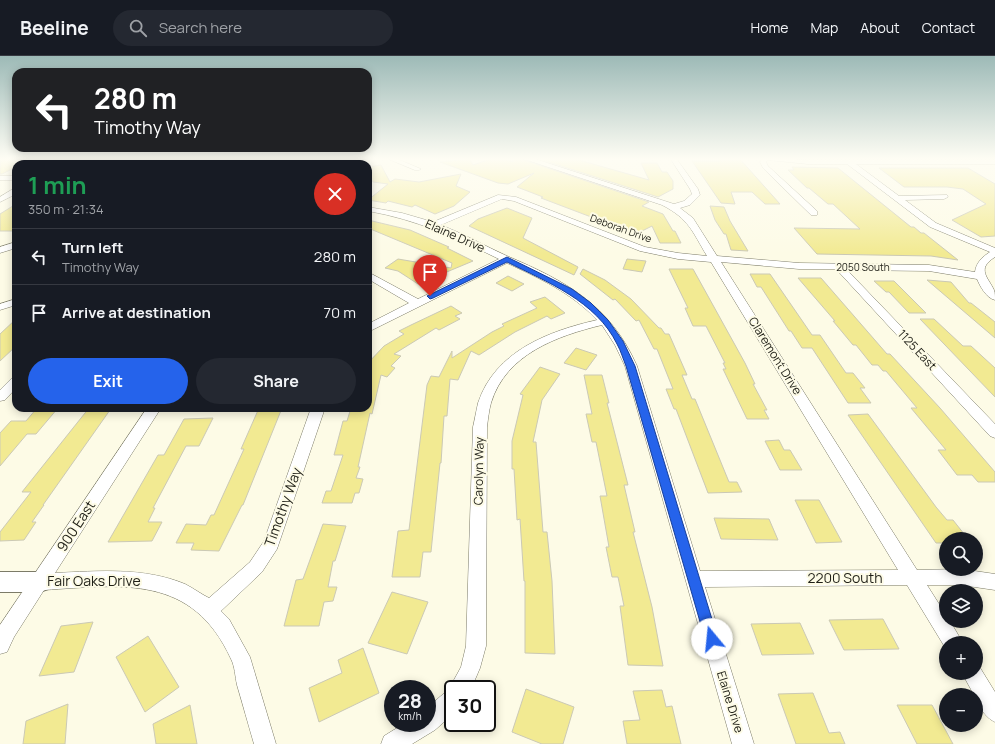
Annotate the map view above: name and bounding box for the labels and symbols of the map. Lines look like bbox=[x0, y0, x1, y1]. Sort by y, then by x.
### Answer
street label: Deborah Drive bbox=[588, 210, 654, 246]
street label: Elaine Drive bbox=[423, 215, 488, 256]
pin bbox=[413, 255, 447, 296]
street label: 2050 South bbox=[836, 260, 890, 274]
street label: Claremont Drive bbox=[745, 314, 806, 398]
street label: 1125 East bbox=[894, 326, 941, 374]
street label: Carolyn Way bbox=[469, 436, 488, 505]
street label: Timothy Way bbox=[259, 464, 306, 549]
street label: 900 East bbox=[52, 496, 99, 555]
street label: 2200 South bbox=[808, 568, 883, 587]
street label: Fair Oaks Drive bbox=[47, 571, 141, 590]
position arrow bbox=[691, 618, 733, 660]
street label: Elaine Drive bbox=[713, 669, 748, 735]
speed limit sign: 30 bbox=[444, 680, 496, 732]

